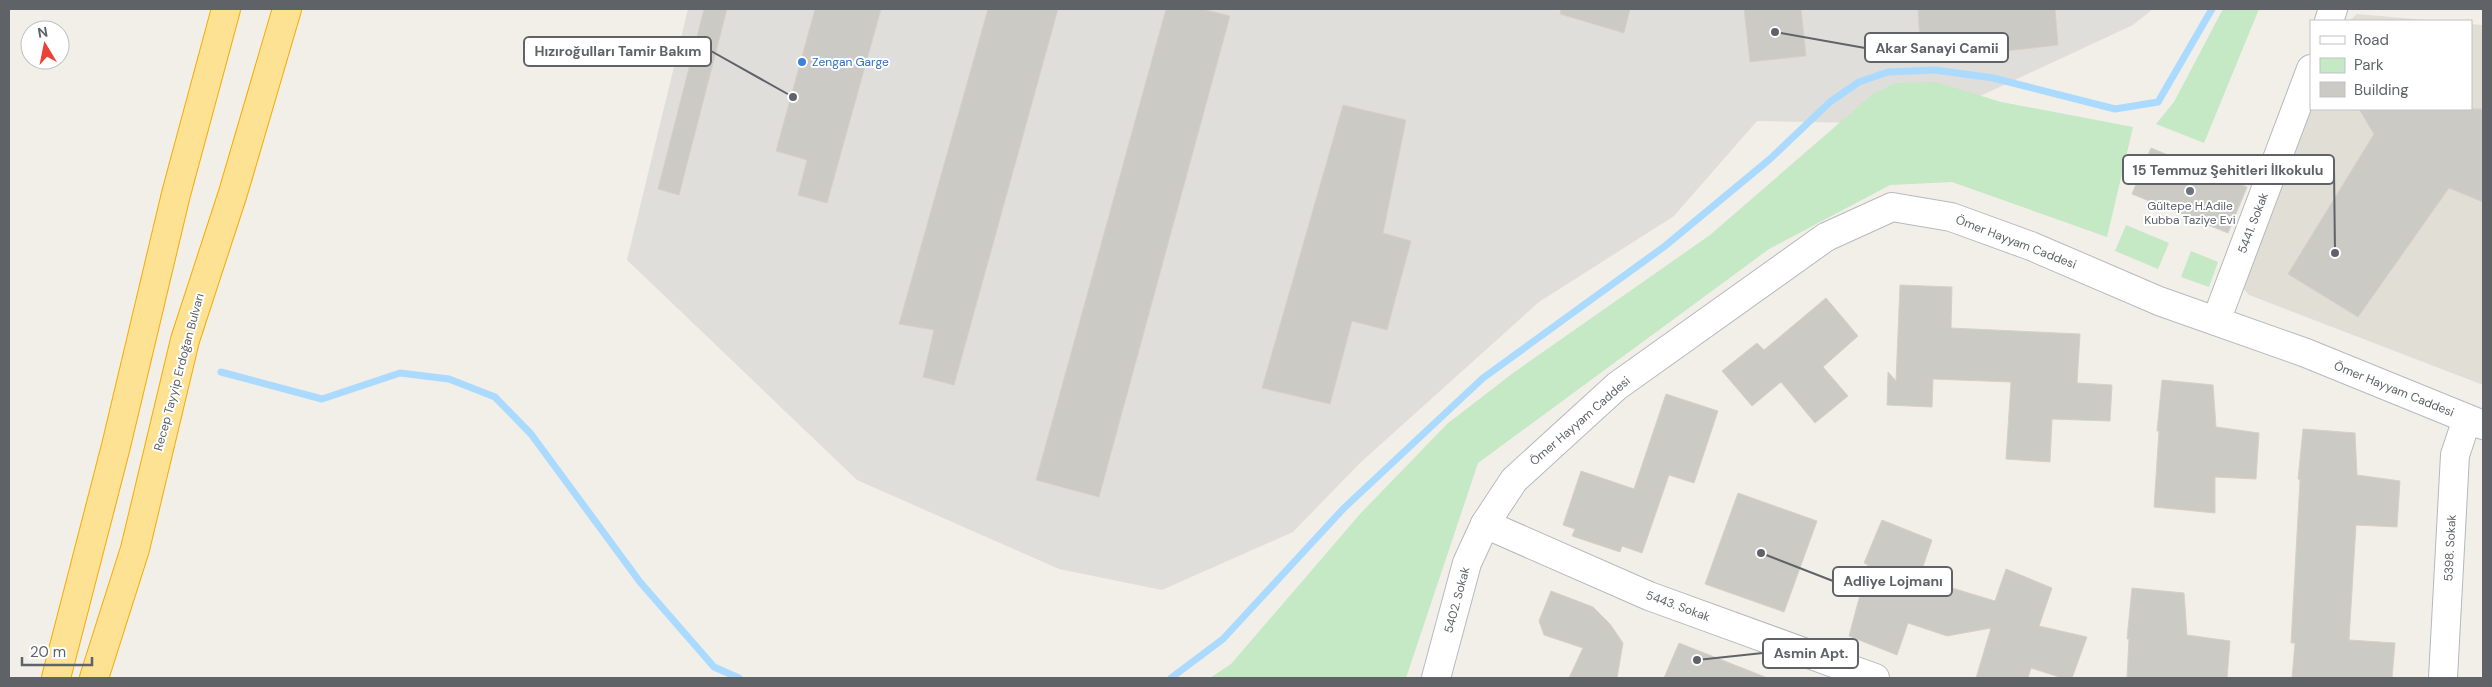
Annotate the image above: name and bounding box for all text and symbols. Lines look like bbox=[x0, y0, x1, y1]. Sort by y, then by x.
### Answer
north arrow bbox=[20, 20, 70, 70]
legend bbox=[2310, 20, 2472, 110]
text: N bbox=[36, 22, 49, 42]
text: Road bbox=[2354, 30, 2389, 50]
callout: Akar Sanayi Camii bbox=[1865, 33, 2008, 62]
callout: Hızıroğulları Tamir Bakım bbox=[524, 37, 711, 66]
text: Akar Sanayi Camii bbox=[1875, 39, 1999, 57]
text: Hızıroğulları Tamir Bakım bbox=[535, 42, 701, 60]
place label: Zengan Garge bbox=[812, 54, 889, 70]
text: Park bbox=[2354, 55, 2384, 75]
marker: Zengan Garge bbox=[796, 56, 808, 68]
text: Building bbox=[2354, 80, 2409, 100]
callout: 15 Temmuz Şehitleri İlkokulu bbox=[2123, 155, 2334, 184]
text: 15 Temmuz Şehitleri İlkokulu bbox=[2133, 161, 2323, 179]
marker: Gültepe H.Adile Kubba Taziye Evi bbox=[2184, 185, 2196, 197]
street label: 5441. Sokak bbox=[2234, 190, 2272, 256]
place label: Gültepe H.Adile Kubba Taziye Evi bbox=[2144, 198, 2236, 228]
street label: Ömer Hayyam Caddesi bbox=[1953, 212, 2079, 272]
street label: Recep Tayyip Erdoğan Bulvarı bbox=[150, 292, 208, 452]
street label: Ömer Hayyam Caddesi bbox=[2332, 358, 2457, 420]
street label: Ömer Hayyam Caddesi bbox=[1526, 373, 1634, 469]
street label: 5398. Sokak bbox=[2440, 514, 2460, 582]
street label: 5402. Sokak bbox=[1440, 565, 1474, 635]
callout: Adliye Lojmanı bbox=[1833, 567, 1952, 596]
text: Adliye Lojmanı bbox=[1843, 572, 1943, 590]
street label: 5443. Sokak bbox=[1644, 587, 1712, 625]
scale bar bbox=[22, 634, 92, 666]
callout: Asmin Apt. bbox=[1763, 639, 1858, 668]
text: 20 m bbox=[30, 642, 66, 662]
text: Asmin Apt. bbox=[1774, 644, 1848, 662]

